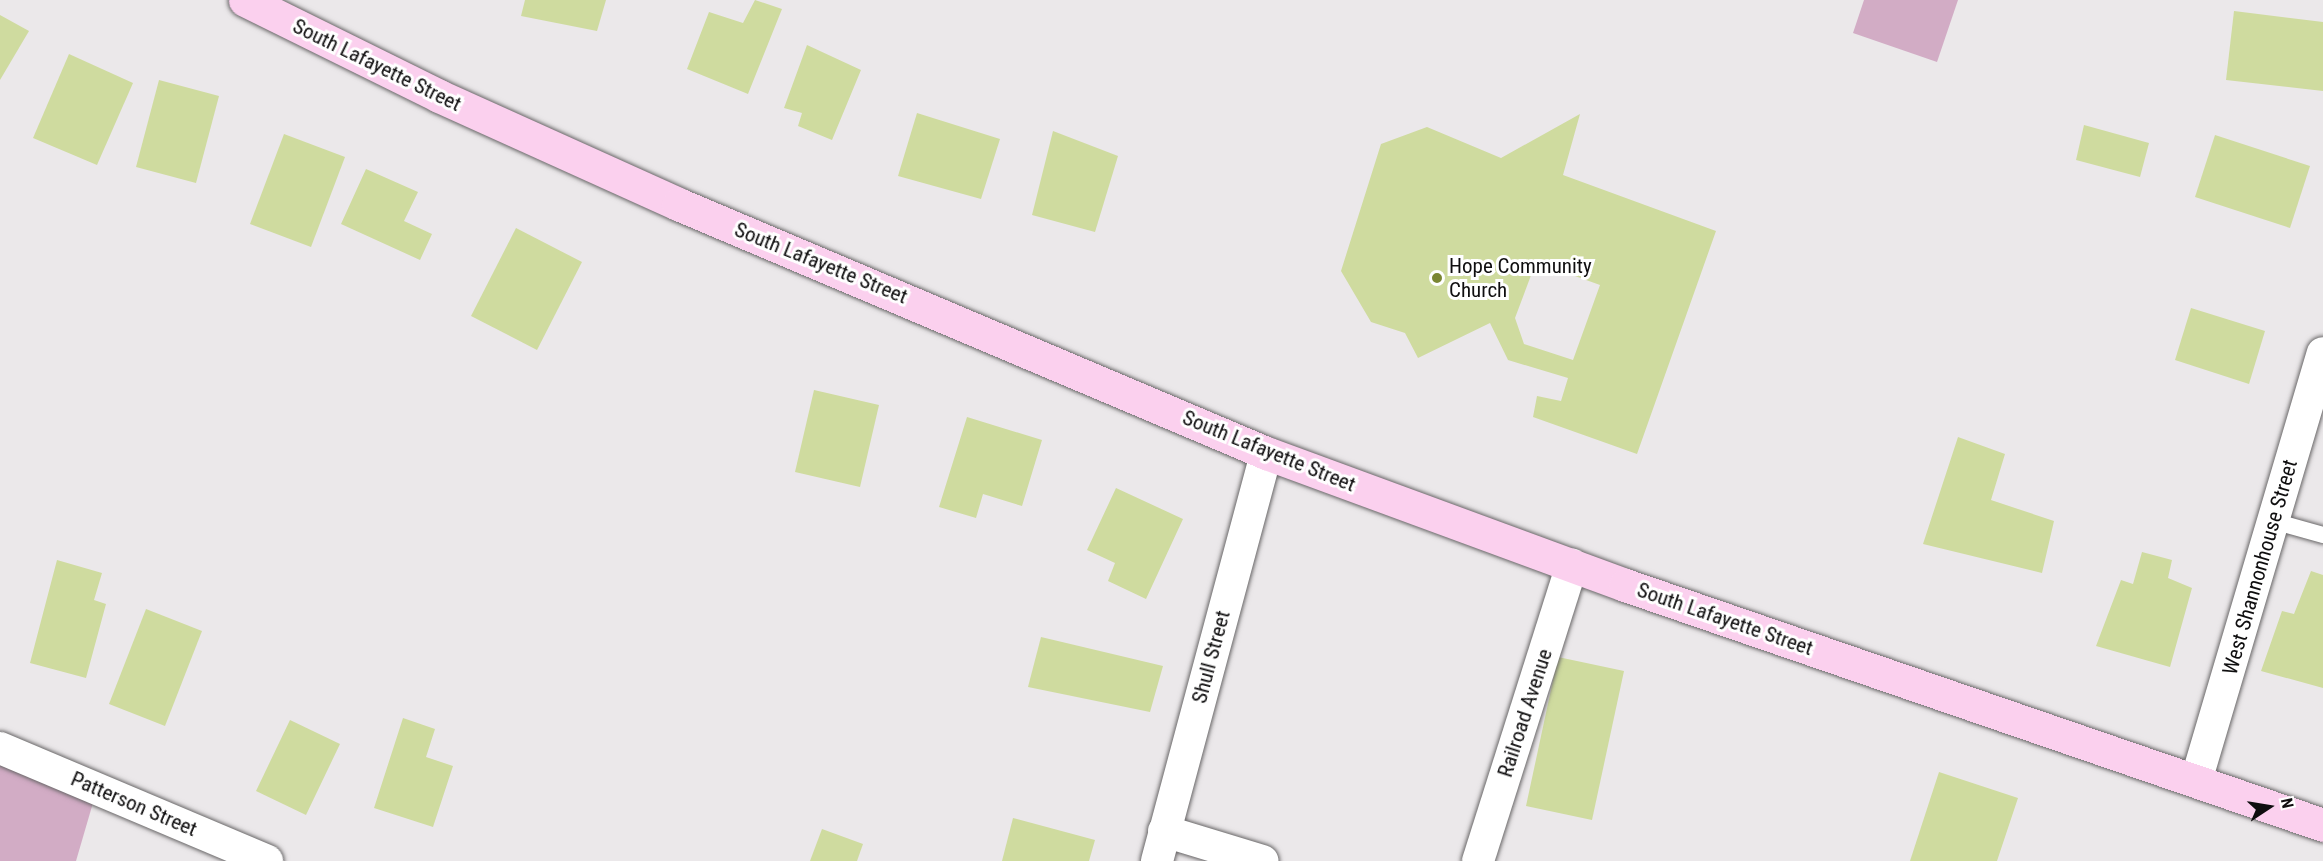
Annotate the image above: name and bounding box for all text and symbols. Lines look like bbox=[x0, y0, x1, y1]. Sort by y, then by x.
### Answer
street label: South Lafayette Street bbox=[289, 13, 465, 117]
street label: South Lafayette Street bbox=[731, 217, 911, 309]
place label: Hope Community Church bbox=[1449, 253, 1592, 303]
marker: Hope Community Church bbox=[1430, 271, 1444, 285]
street label: South Lafayette Street bbox=[1179, 405, 1359, 497]
street label: West Shannonhouse Street bbox=[2217, 457, 2303, 677]
street label: South Lafayette Street bbox=[1634, 577, 1816, 661]
street label: Shull Street bbox=[1187, 608, 1235, 706]
street label: Railroad Avenue bbox=[1492, 646, 1558, 780]
street label: Patterson Street bbox=[67, 766, 201, 842]
north arrow bbox=[2239, 777, 2299, 837]
text: N bbox=[2277, 796, 2297, 810]

